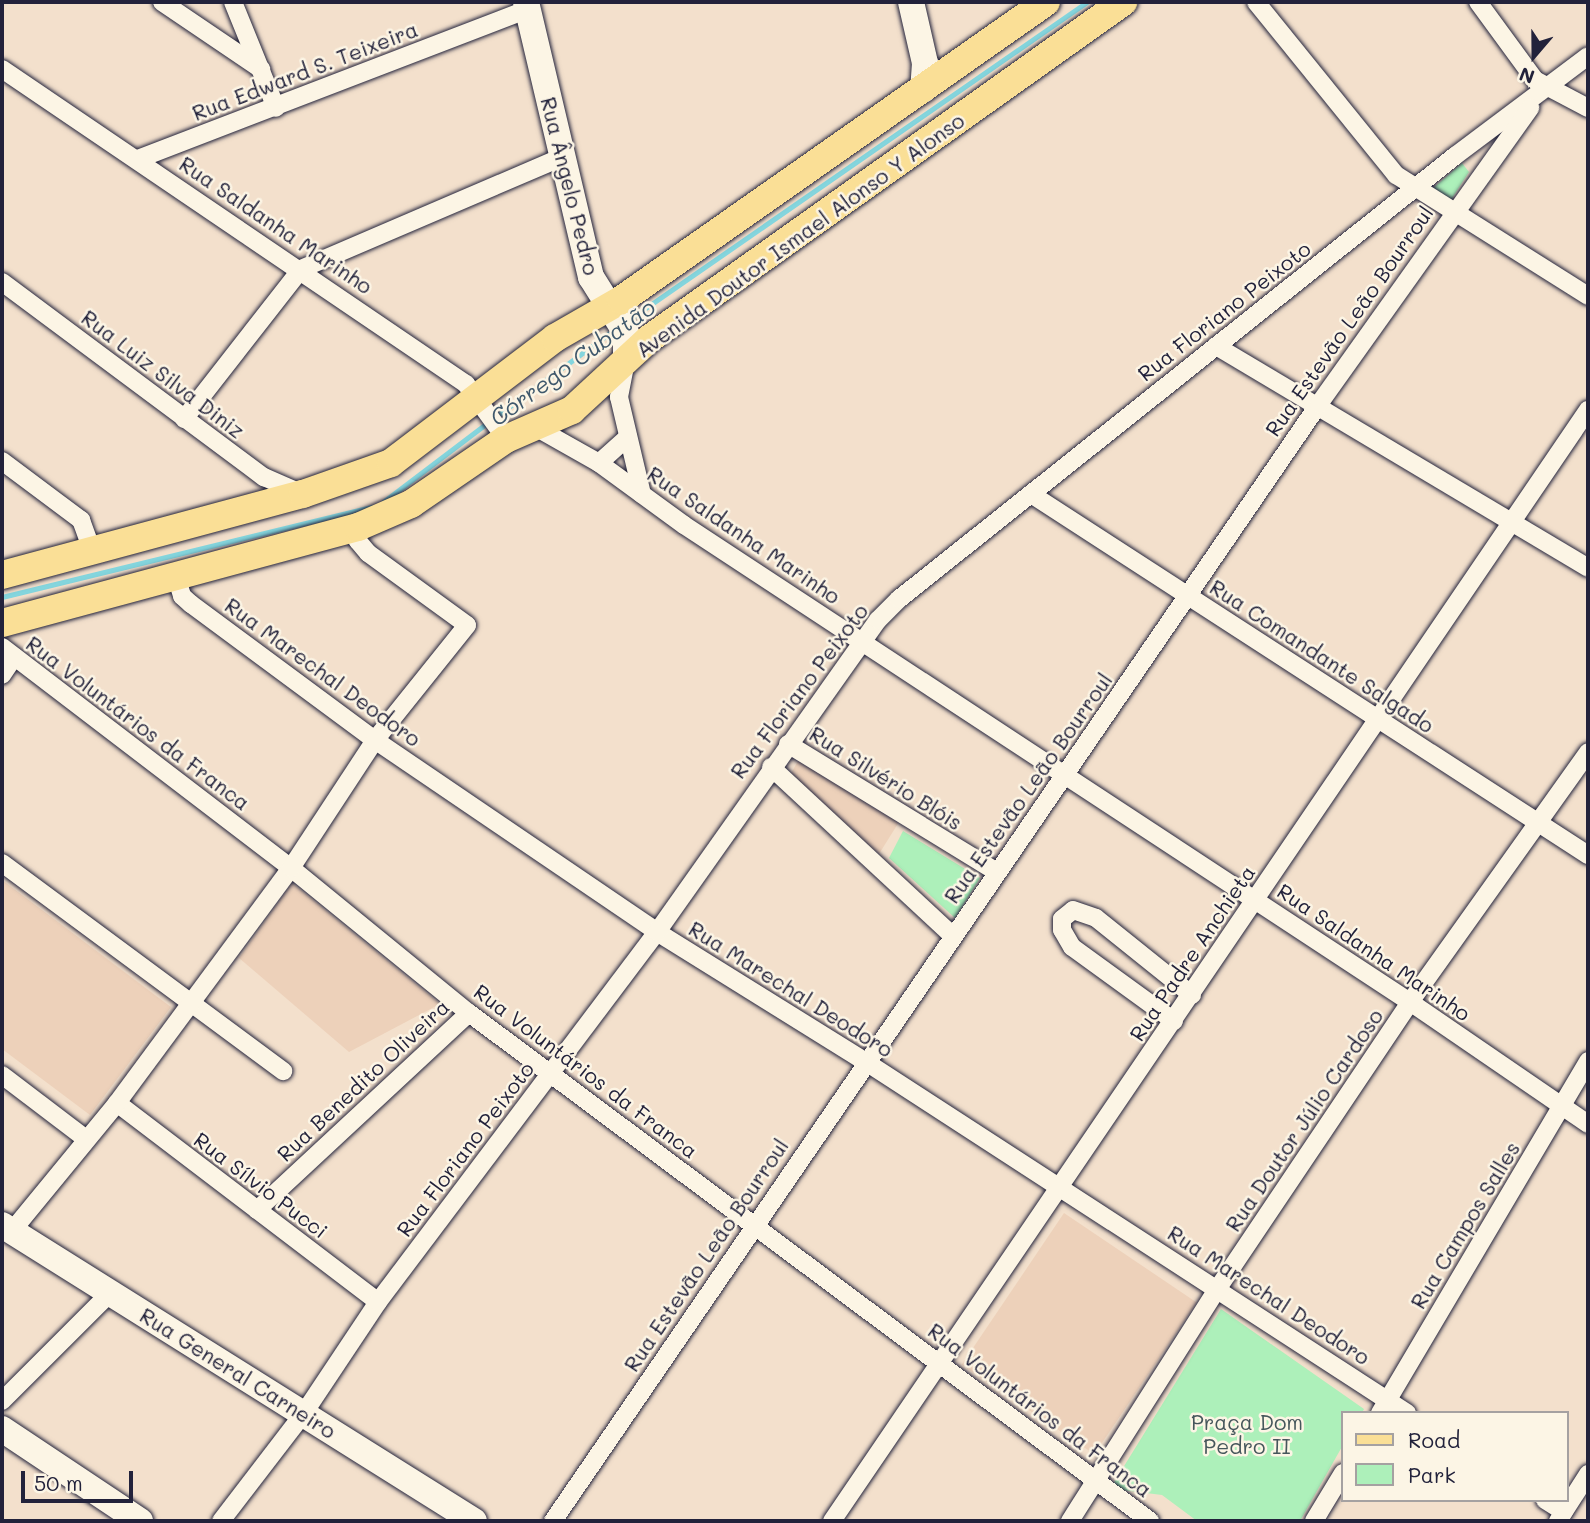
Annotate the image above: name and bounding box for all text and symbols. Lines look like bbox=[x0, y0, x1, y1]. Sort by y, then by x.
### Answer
street label: Rua Edward S. Teixeira bbox=[189, 16, 421, 126]
north arrow bbox=[1499, 21, 1569, 91]
text: N bbox=[1516, 62, 1538, 90]
street label: Rua Ângelo Pedro bbox=[536, 94, 604, 278]
street label: Avenida Doutor Ismael Alonso Y Alonso bbox=[631, 107, 969, 363]
street label: Rua Saldanha Marinho bbox=[175, 151, 377, 299]
street label: Rua Estevão Leão Bourroul bbox=[1260, 201, 1438, 441]
street label: Rua Floriano Peixoto bbox=[1133, 236, 1315, 386]
water label: Córrego Cubatão bbox=[484, 293, 660, 431]
street label: Rua Luiz Silva Diniz bbox=[77, 305, 249, 443]
street label: Rua Saldanha Marinho bbox=[643, 461, 845, 609]
street label: Rua Comandante Salgado bbox=[1205, 574, 1439, 738]
street label: Rua Marechal Deodoro bbox=[220, 592, 426, 752]
street label: Rua Floriano Peixoto bbox=[725, 599, 873, 783]
street label: Rua Voluntários da Franca bbox=[21, 631, 255, 815]
street label: Rua Estevão Leão Bourroul bbox=[939, 668, 1117, 908]
street label: Rua Silvério Blóis bbox=[805, 721, 967, 835]
street label: Rua Padre Anchieta bbox=[1124, 860, 1260, 1046]
street label: Rua Saldanha Marinho bbox=[1273, 878, 1475, 1026]
street label: Rua Marechal Deodoro bbox=[684, 916, 898, 1062]
street label: Rua Voluntários da Franca bbox=[469, 979, 703, 1163]
street label: Rua Benedito Oliveira bbox=[272, 994, 454, 1166]
street label: Rua Doutor Júlio Cardoso bbox=[1220, 1004, 1388, 1236]
street label: Rua Floriano Peixoto bbox=[391, 1057, 539, 1241]
street label: Rua Sílvio Pucci bbox=[189, 1127, 333, 1243]
street label: Rua Estevão Leão Bourroul bbox=[619, 1134, 793, 1376]
street label: Rua Campos Salles bbox=[1405, 1137, 1525, 1313]
street label: Rua Marechal Deodoro bbox=[1163, 1220, 1375, 1370]
street label: Rua General Carneiro bbox=[135, 1302, 341, 1444]
street label: Rua Voluntários da Franca bbox=[923, 1318, 1157, 1502]
park label: Praça Dom Pedro II bbox=[1191, 1409, 1303, 1459]
legend bbox=[1342, 1411, 1569, 1502]
text: Road bbox=[1408, 1426, 1460, 1453]
scale bar bbox=[24, 1456, 136, 1500]
text: Park bbox=[1408, 1461, 1456, 1488]
text: 50 m bbox=[34, 1469, 83, 1496]

